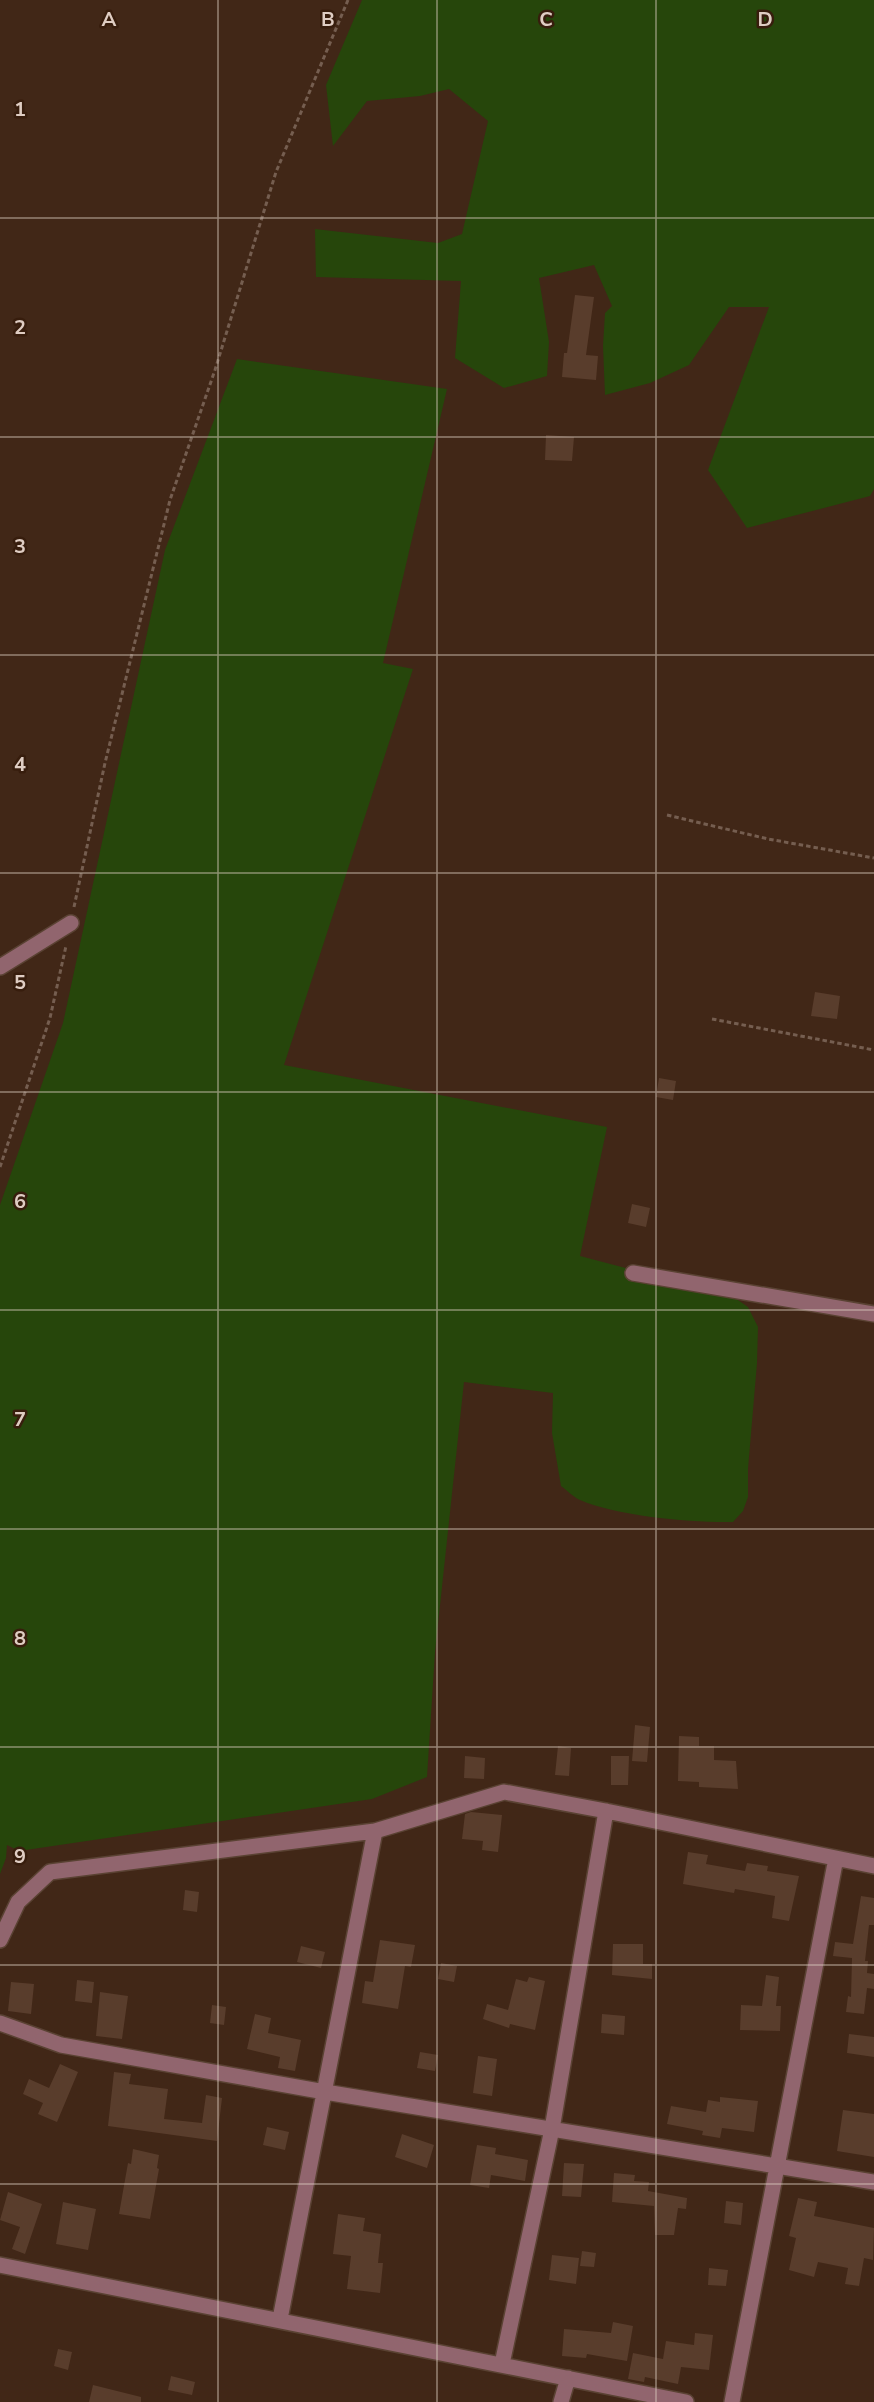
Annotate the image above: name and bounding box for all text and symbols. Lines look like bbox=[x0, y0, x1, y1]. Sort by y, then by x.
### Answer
text: A bbox=[102, 6, 117, 33]
text: B bbox=[321, 6, 335, 33]
text: C bbox=[539, 6, 553, 33]
text: D bbox=[757, 6, 773, 33]
text: 1 bbox=[14, 96, 26, 123]
text: 2 bbox=[14, 314, 26, 341]
text: 3 bbox=[14, 533, 26, 560]
text: 4 bbox=[14, 751, 26, 778]
text: 5 bbox=[14, 969, 26, 996]
text: 6 bbox=[14, 1188, 26, 1215]
text: 7 bbox=[14, 1406, 26, 1433]
text: 8 bbox=[14, 1625, 26, 1652]
text: 9 bbox=[14, 1843, 26, 1870]

